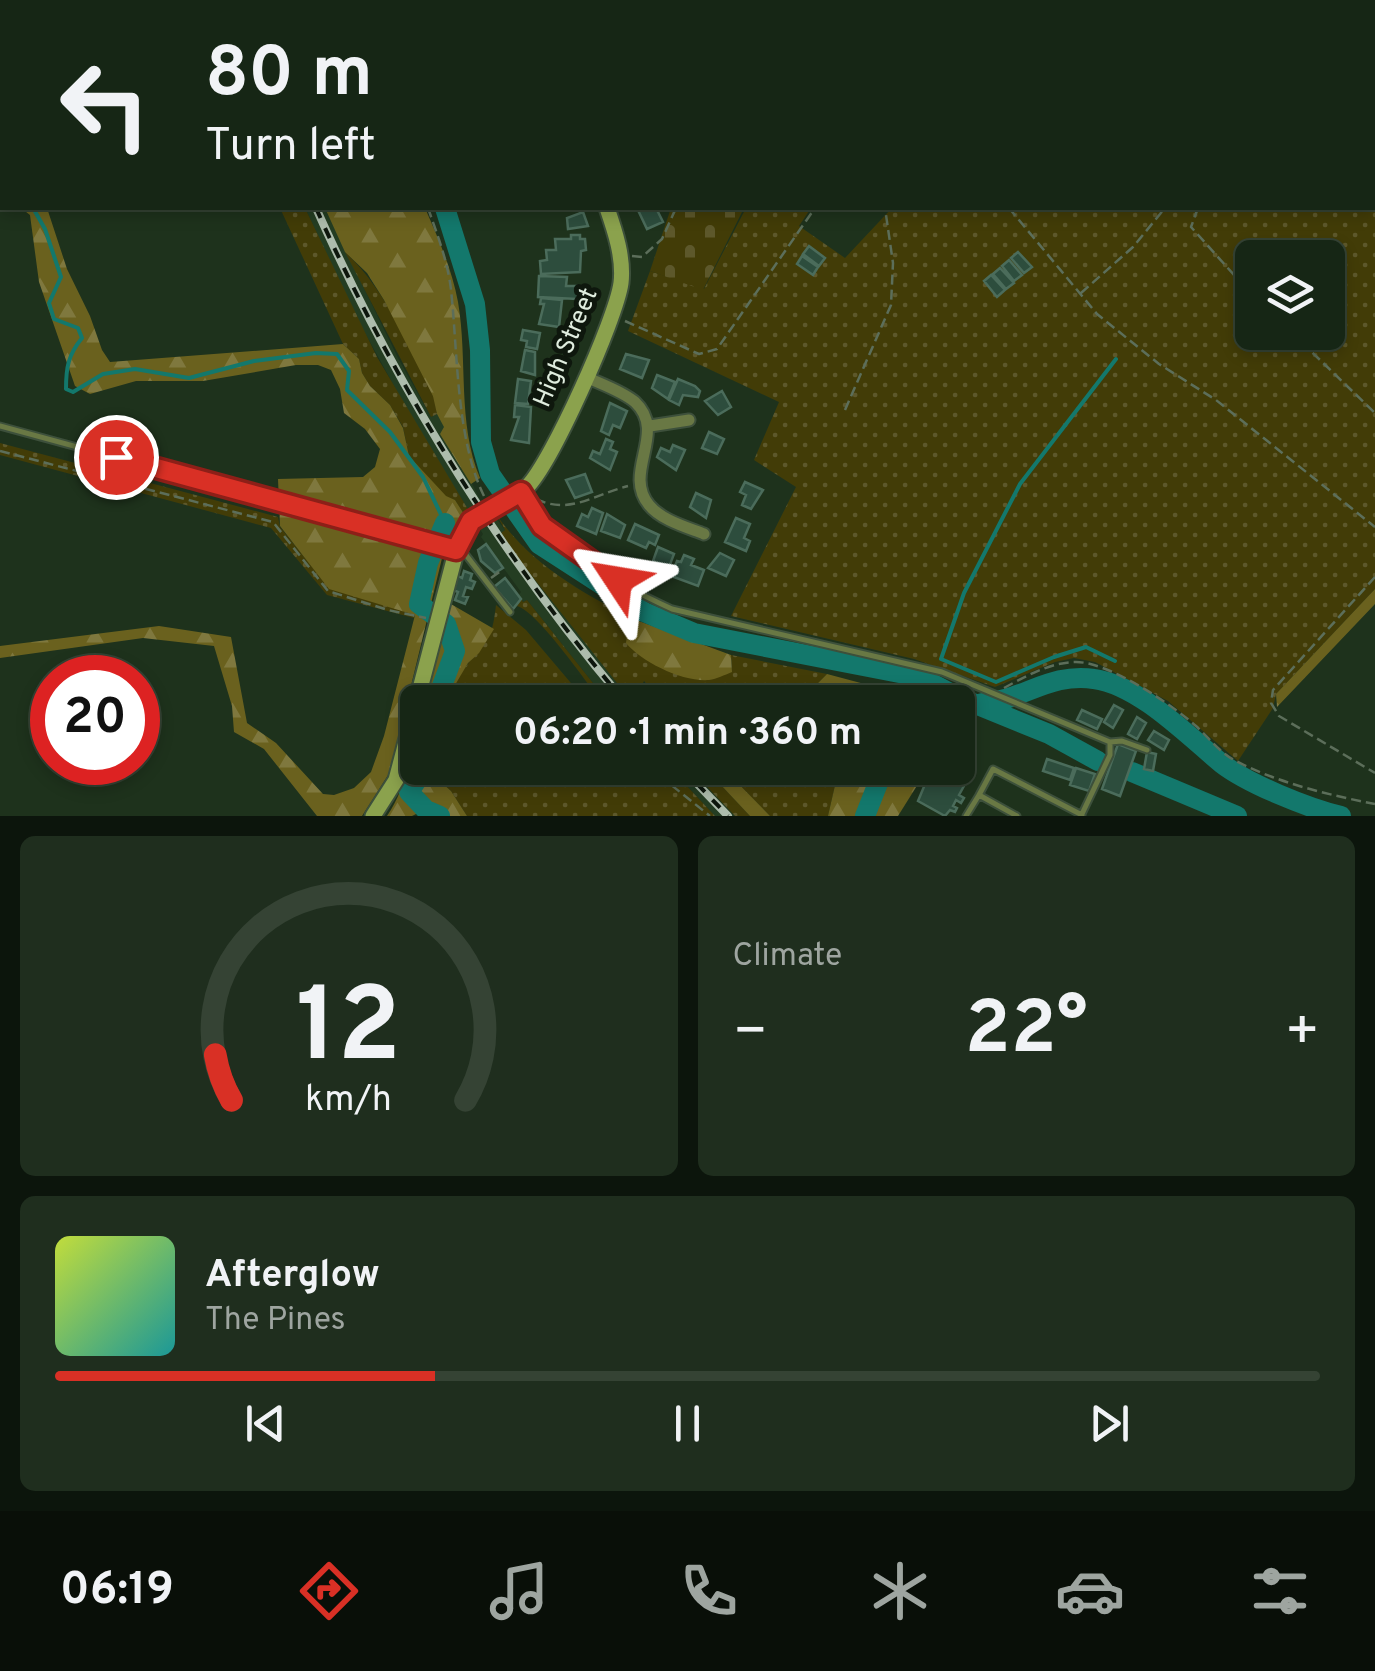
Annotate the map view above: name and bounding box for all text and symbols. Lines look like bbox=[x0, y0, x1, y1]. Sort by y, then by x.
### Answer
text: 80 m bbox=[205, 32, 373, 121]
icon: left bbox=[40, 40, 170, 170]
text: Turn left bbox=[205, 119, 376, 176]
map controls bbox=[1235, 240, 1345, 350]
button: layers bbox=[1235, 240, 1345, 350]
street label: High Street bbox=[528, 283, 606, 413]
pin bbox=[74, 415, 159, 500]
icon: arrive bbox=[89, 430, 144, 485]
position arrow bbox=[566, 528, 670, 632]
speed limit sign: 20 bbox=[30, 655, 160, 785]
text: 06:20 · 1 min · 360 m bbox=[513, 710, 862, 759]
text: Climate bbox=[733, 937, 842, 977]
text: 12 bbox=[296, 966, 401, 1098]
text: 22° bbox=[965, 985, 1088, 1080]
text: − bbox=[733, 999, 768, 1069]
text: + bbox=[1285, 999, 1320, 1069]
text: km/h bbox=[305, 1078, 392, 1124]
text: Afterglow bbox=[205, 1252, 380, 1301]
text: The Pines bbox=[205, 1301, 346, 1341]
icon: previous bbox=[238, 1396, 293, 1451]
icon: pause bbox=[660, 1396, 715, 1451]
icon: next bbox=[1082, 1396, 1137, 1451]
icon: directions bbox=[294, 1556, 364, 1626]
icon: music bbox=[484, 1556, 554, 1626]
icon: phone bbox=[674, 1556, 744, 1626]
icon: climate bbox=[865, 1556, 935, 1626]
icon: car bbox=[1055, 1556, 1125, 1626]
icon: filters bbox=[1245, 1556, 1315, 1626]
text: 06:19 bbox=[60, 1563, 174, 1620]

